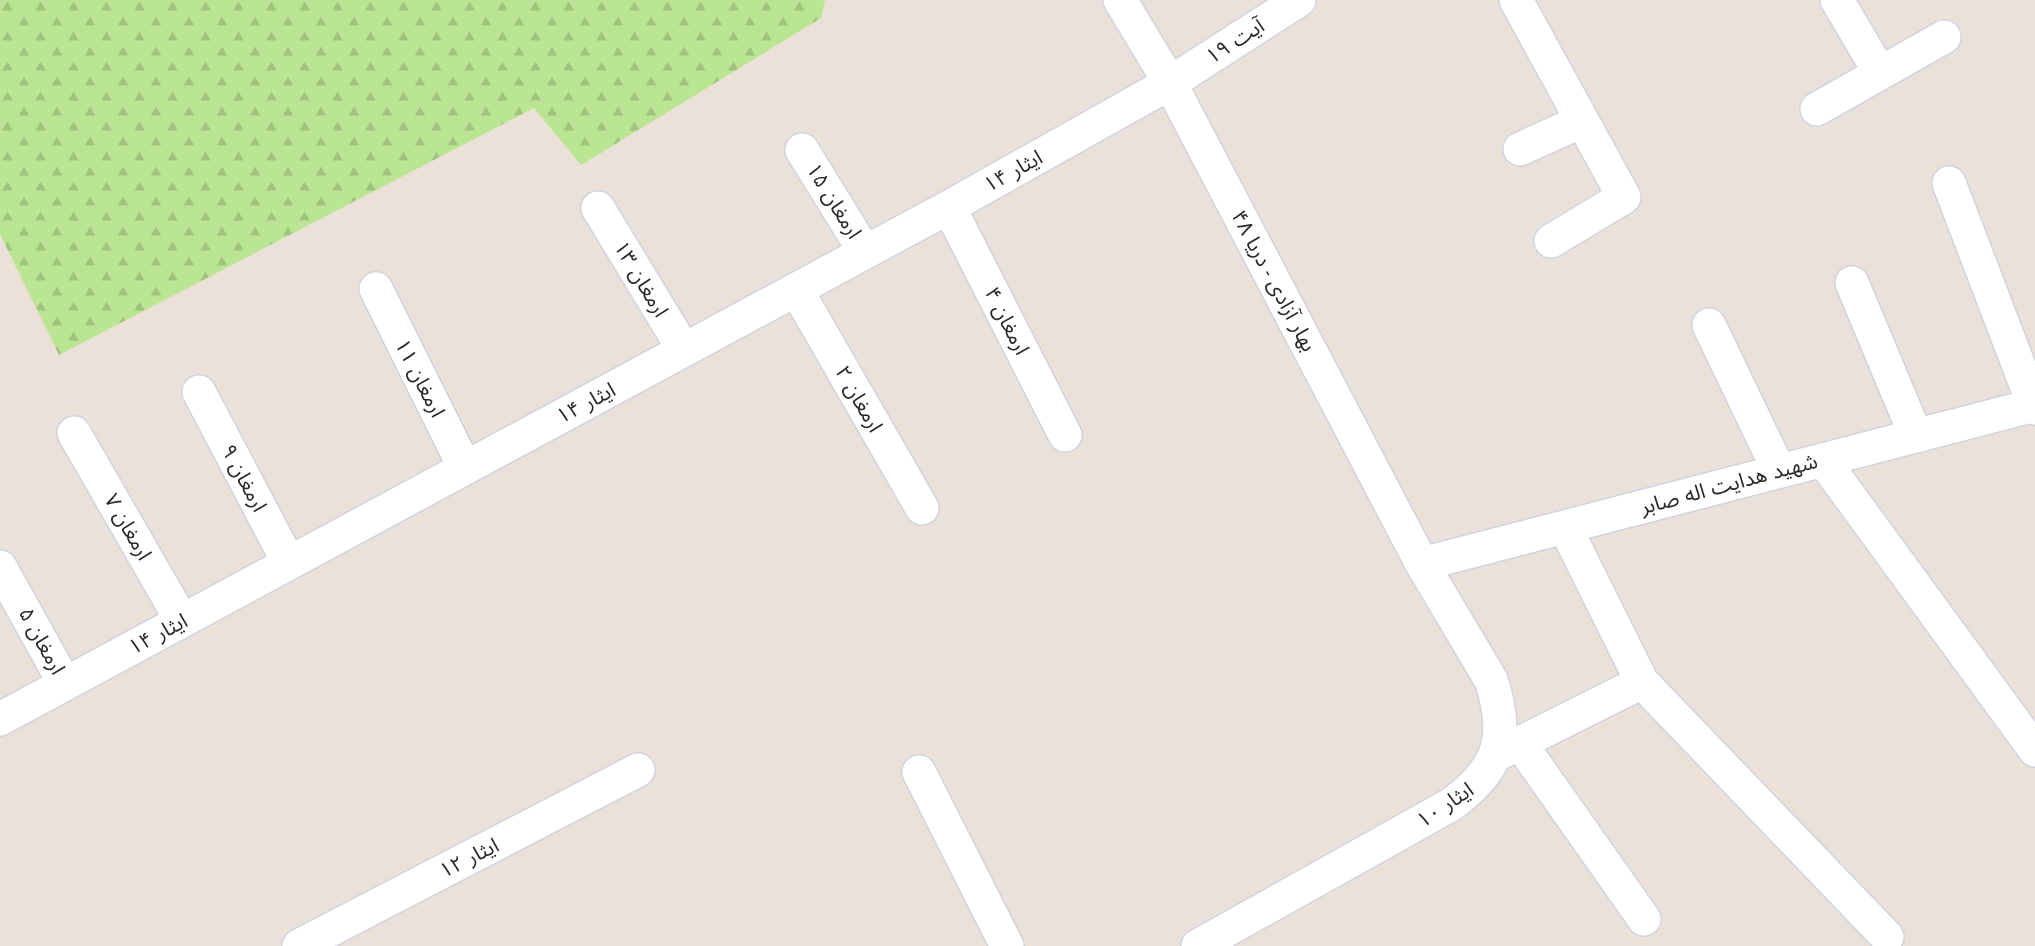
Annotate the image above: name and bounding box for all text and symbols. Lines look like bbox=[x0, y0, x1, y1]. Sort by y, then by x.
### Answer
street label: آیت ۱۹ bbox=[1200, 10, 1271, 71]
street label: ایثار ۱۴ bbox=[978, 143, 1048, 199]
street label: ارمغان ۱۵ bbox=[799, 157, 869, 245]
street label: بهار آزادی - دریا ۴۸ bbox=[1224, 205, 1324, 357]
street label: ارمغان ۱۳ bbox=[606, 235, 676, 323]
street label: ارمغان ۴ bbox=[977, 282, 1037, 360]
street label: ارمغان ۱۱ bbox=[387, 333, 453, 423]
street label: ارمغان ۲ bbox=[828, 360, 890, 438]
street label: ایثار ۱۴ bbox=[551, 375, 621, 431]
street label: ارمغان ۹ bbox=[214, 439, 274, 517]
street label: شهید هدایت اله صابر bbox=[1636, 446, 1821, 522]
street label: ارمغان ۷ bbox=[97, 488, 159, 566]
street label: ارمغان ۵ bbox=[11, 602, 73, 680]
street label: ایثار ۱۴ bbox=[123, 606, 193, 662]
street label: ایثار ۱۰ bbox=[1410, 775, 1480, 835]
street label: ایثار ۱۲ bbox=[434, 830, 504, 886]

